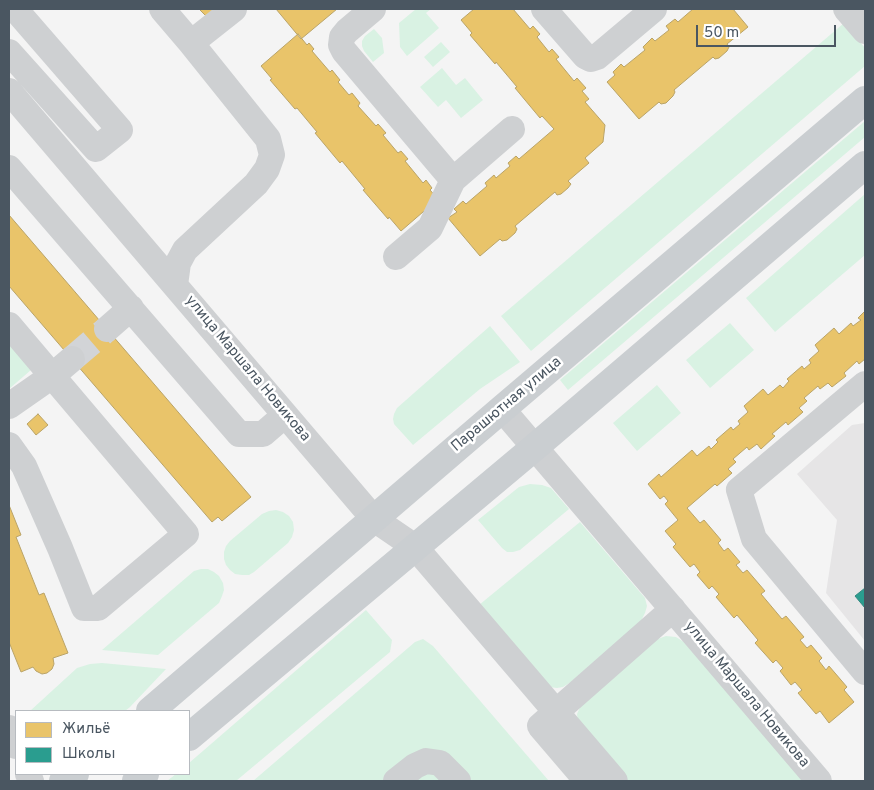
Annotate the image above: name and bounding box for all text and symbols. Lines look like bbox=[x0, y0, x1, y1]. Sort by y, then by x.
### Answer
scale bar bbox=[699, 15, 839, 47]
text: 50 m bbox=[704, 24, 739, 43]
street label: улица Маршала Новикова bbox=[181, 292, 313, 446]
street label: Парашютная улица bbox=[448, 354, 566, 456]
street label: улица Маршала Новикова bbox=[680, 618, 812, 772]
legend bbox=[15, 710, 190, 775]
text: Жильё bbox=[62, 720, 110, 739]
text: Школы bbox=[62, 745, 116, 764]

